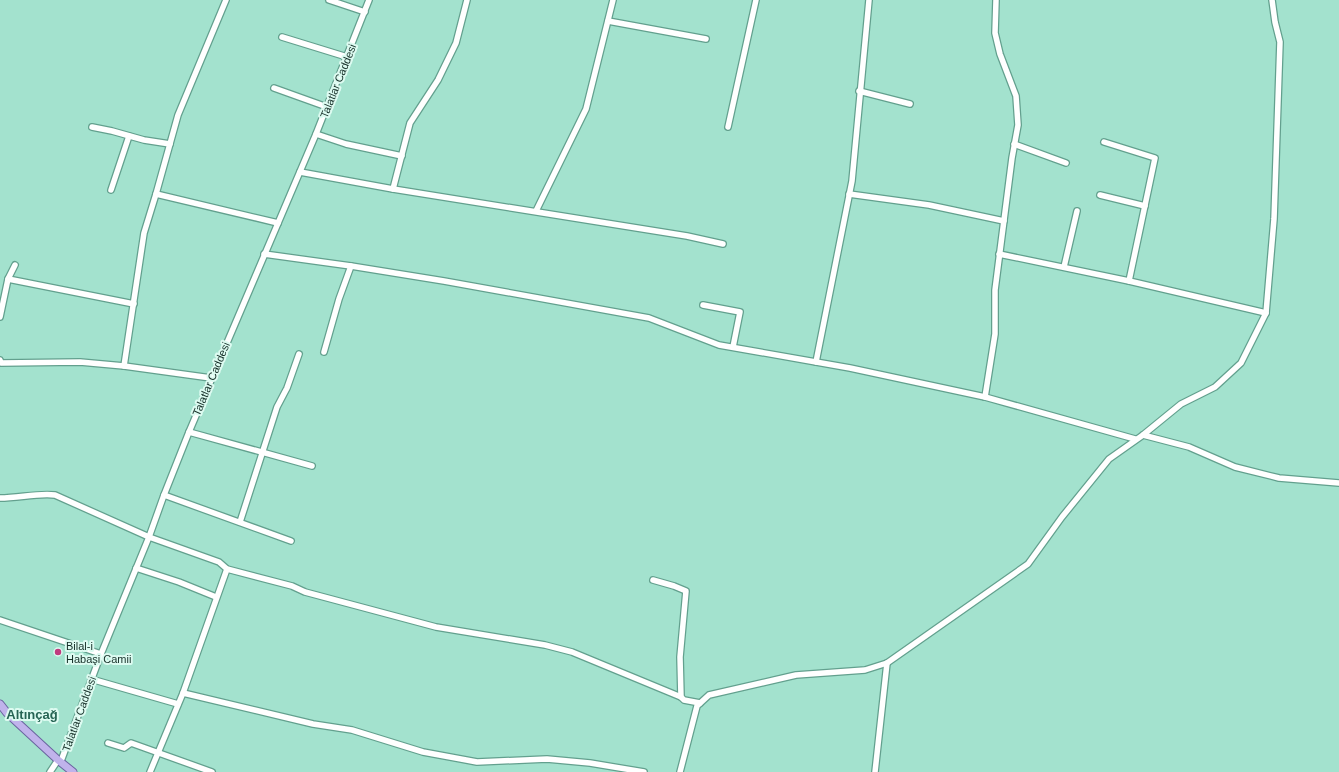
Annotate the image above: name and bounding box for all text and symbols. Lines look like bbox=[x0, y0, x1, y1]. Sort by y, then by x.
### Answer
street label: Talatlar Caddesi bbox=[318, 42, 358, 120]
street label: Talatlar Caddesi bbox=[190, 340, 232, 418]
place label: Bilal-i Habaşi Camii bbox=[66, 640, 131, 665]
marker: Bilal-i Habaşi Camii bbox=[53, 647, 63, 657]
street label: Talatlar Caddesi bbox=[60, 675, 98, 753]
district label: Altınçağ bbox=[6, 707, 58, 722]

